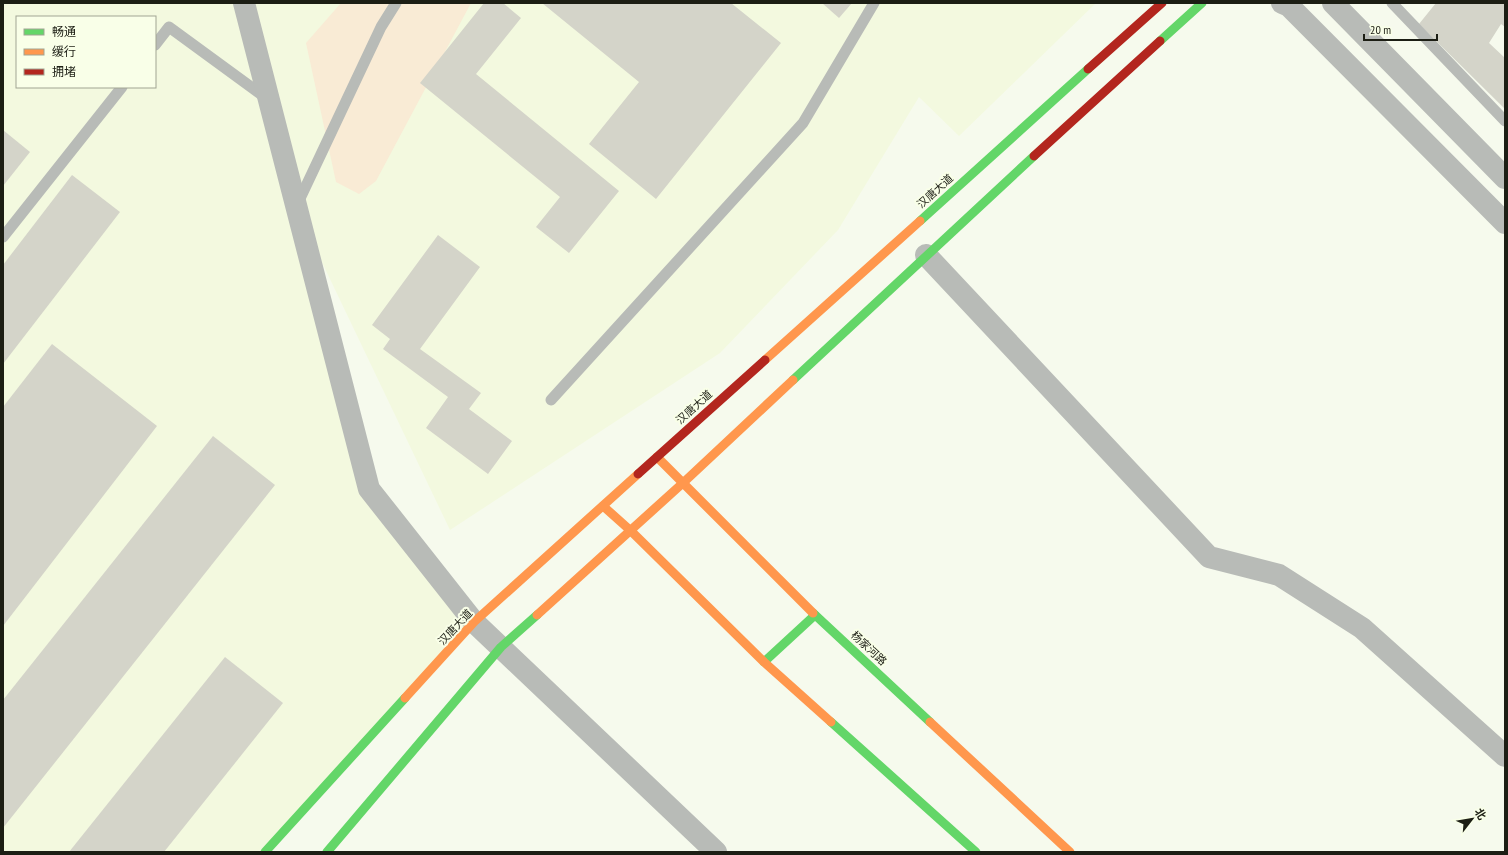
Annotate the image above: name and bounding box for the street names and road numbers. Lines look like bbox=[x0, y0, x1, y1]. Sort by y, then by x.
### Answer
street label: 汉唐大道 bbox=[914, 171, 956, 211]
street label: 汉唐大道 bbox=[673, 387, 715, 427]
street label: 汉唐大道 bbox=[435, 606, 475, 648]
street label: 杨家河路 bbox=[848, 628, 890, 668]

